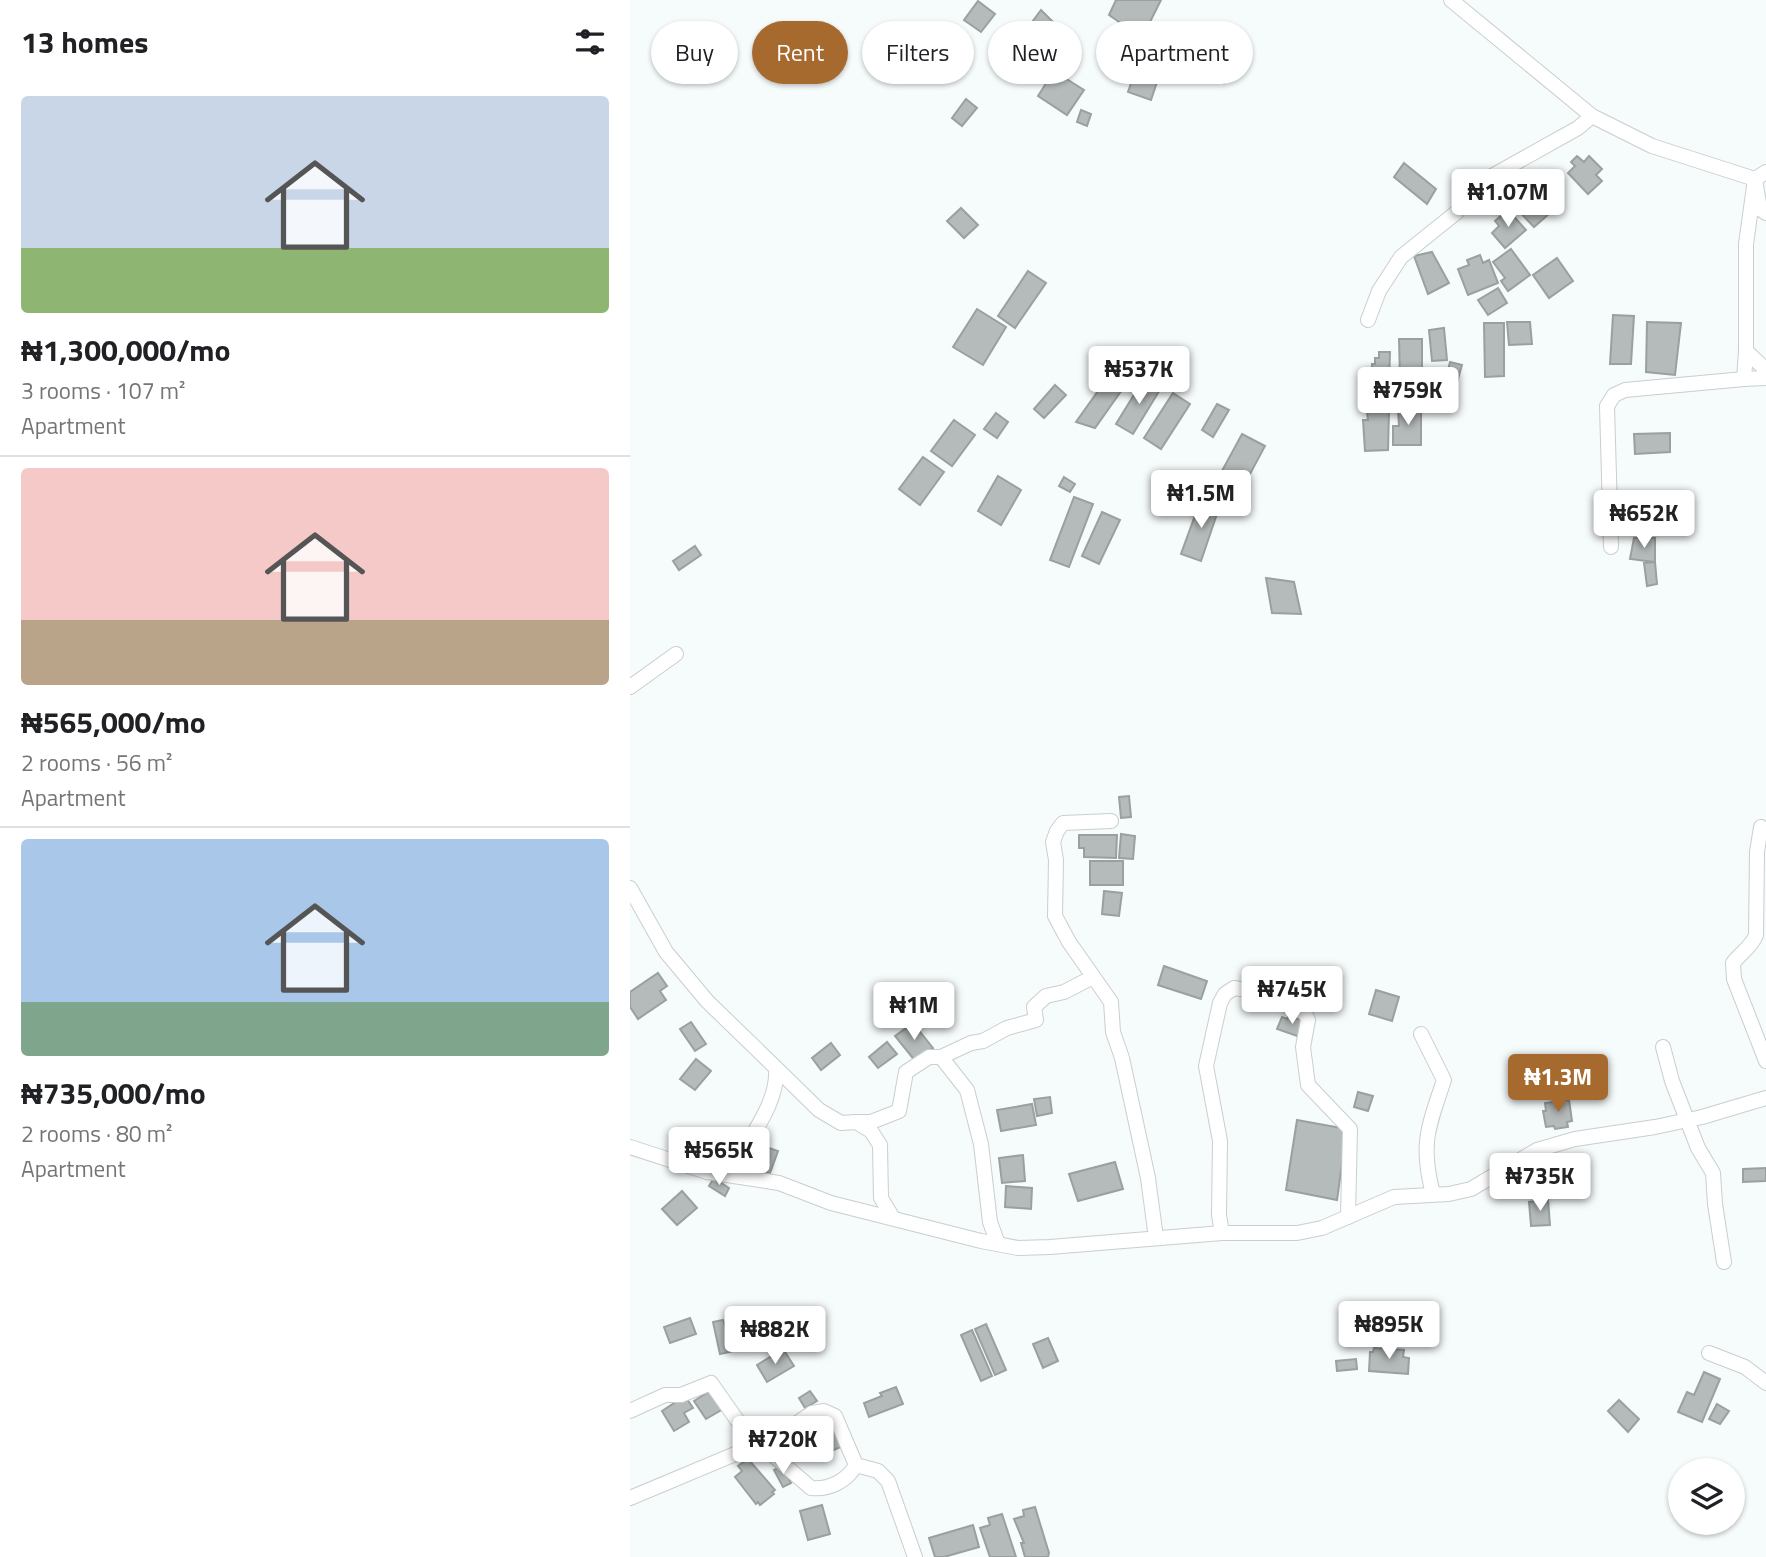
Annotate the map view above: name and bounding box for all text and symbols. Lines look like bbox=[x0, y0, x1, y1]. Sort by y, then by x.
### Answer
text: 13 homes bbox=[21, 19, 148, 65]
chip: Buy bbox=[651, 21, 738, 84]
chip: Rent bbox=[752, 21, 848, 84]
chip: Filters bbox=[862, 21, 974, 84]
chip: New bbox=[988, 21, 1082, 84]
chip: Apartment bbox=[1096, 21, 1253, 84]
icon: filters bbox=[571, 23, 609, 61]
icon: home bbox=[252, 142, 378, 268]
pin: ₦1.07M bbox=[1451, 170, 1565, 229]
text: ₦1.07M bbox=[1468, 174, 1548, 209]
text: ₦1,300,000/mo bbox=[21, 327, 231, 373]
pin: ₦537K bbox=[1090, 346, 1188, 406]
text: ₦537K bbox=[1105, 351, 1173, 386]
pin: ₦759K bbox=[1359, 368, 1457, 427]
text: ₦759K bbox=[1374, 372, 1442, 407]
text: 3 rooms · 107 m² bbox=[21, 373, 185, 408]
text: Apartment bbox=[21, 408, 126, 443]
pin: ₦1.5M bbox=[1152, 470, 1250, 530]
text: ₦1.5M bbox=[1167, 475, 1235, 510]
pin: ₦652K bbox=[1595, 490, 1693, 550]
text: ₦652K bbox=[1610, 495, 1678, 530]
icon: home bbox=[252, 514, 378, 640]
text: ₦565,000/mo bbox=[21, 699, 206, 745]
text: 2 rooms · 56 m² bbox=[21, 745, 172, 780]
text: Apartment bbox=[21, 780, 126, 815]
icon: home bbox=[252, 885, 378, 1011]
pin: ₦745K bbox=[1243, 967, 1341, 1026]
text: ₦745K bbox=[1258, 971, 1326, 1006]
pin: ₦1M bbox=[880, 982, 948, 1042]
text: ₦1M bbox=[889, 987, 939, 1022]
pin: ₦1.3M bbox=[1509, 1054, 1607, 1114]
text: ₦1.3M bbox=[1524, 1059, 1592, 1094]
text: ₦735,000/mo bbox=[21, 1070, 206, 1116]
text: 2 rooms · 80 m² bbox=[21, 1116, 172, 1151]
pin: ₦565K bbox=[670, 1128, 768, 1187]
text: ₦565K bbox=[685, 1132, 753, 1167]
text: Apartment bbox=[21, 1151, 126, 1186]
pin: ₦735K bbox=[1491, 1154, 1589, 1213]
text: ₦735K bbox=[1506, 1158, 1574, 1193]
pin: ₦895K bbox=[1340, 1302, 1438, 1361]
pin: ₦882K bbox=[726, 1306, 824, 1366]
text: ₦895K bbox=[1355, 1306, 1423, 1341]
text: ₦882K bbox=[741, 1311, 809, 1346]
pin: ₦720K bbox=[734, 1416, 832, 1476]
text: ₦720K bbox=[749, 1421, 817, 1456]
map controls bbox=[1668, 1458, 1745, 1535]
button: layers bbox=[1668, 1458, 1745, 1535]

